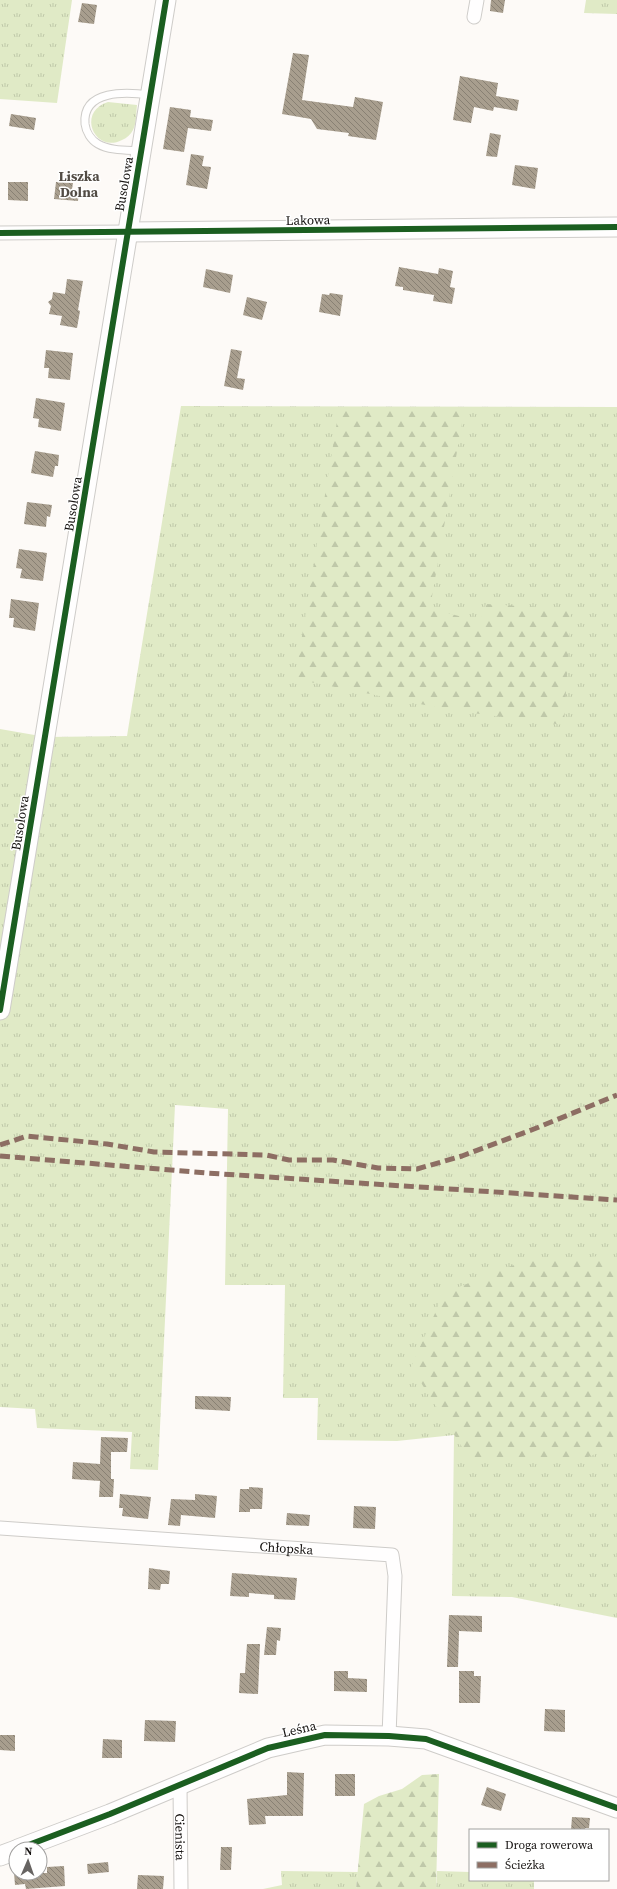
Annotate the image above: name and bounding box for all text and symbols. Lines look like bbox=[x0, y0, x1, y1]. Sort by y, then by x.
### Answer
street label: Busolowa bbox=[111, 155, 137, 213]
district label: Liszka Dolna bbox=[58, 166, 100, 202]
street label: Lakowa bbox=[286, 211, 331, 229]
street label: Busolowa bbox=[60, 475, 86, 533]
street label: Busolowa bbox=[7, 794, 33, 852]
street label: Chłopska bbox=[259, 1537, 314, 1558]
street label: Leśna bbox=[280, 1717, 318, 1741]
street label: Cienista bbox=[172, 1813, 189, 1861]
legend bbox=[469, 1829, 609, 1881]
text: Droga rowerowa bbox=[505, 1837, 594, 1853]
north arrow bbox=[8, 1841, 48, 1881]
text: N bbox=[24, 1844, 33, 1859]
text: Ścieżka bbox=[505, 1857, 546, 1873]

